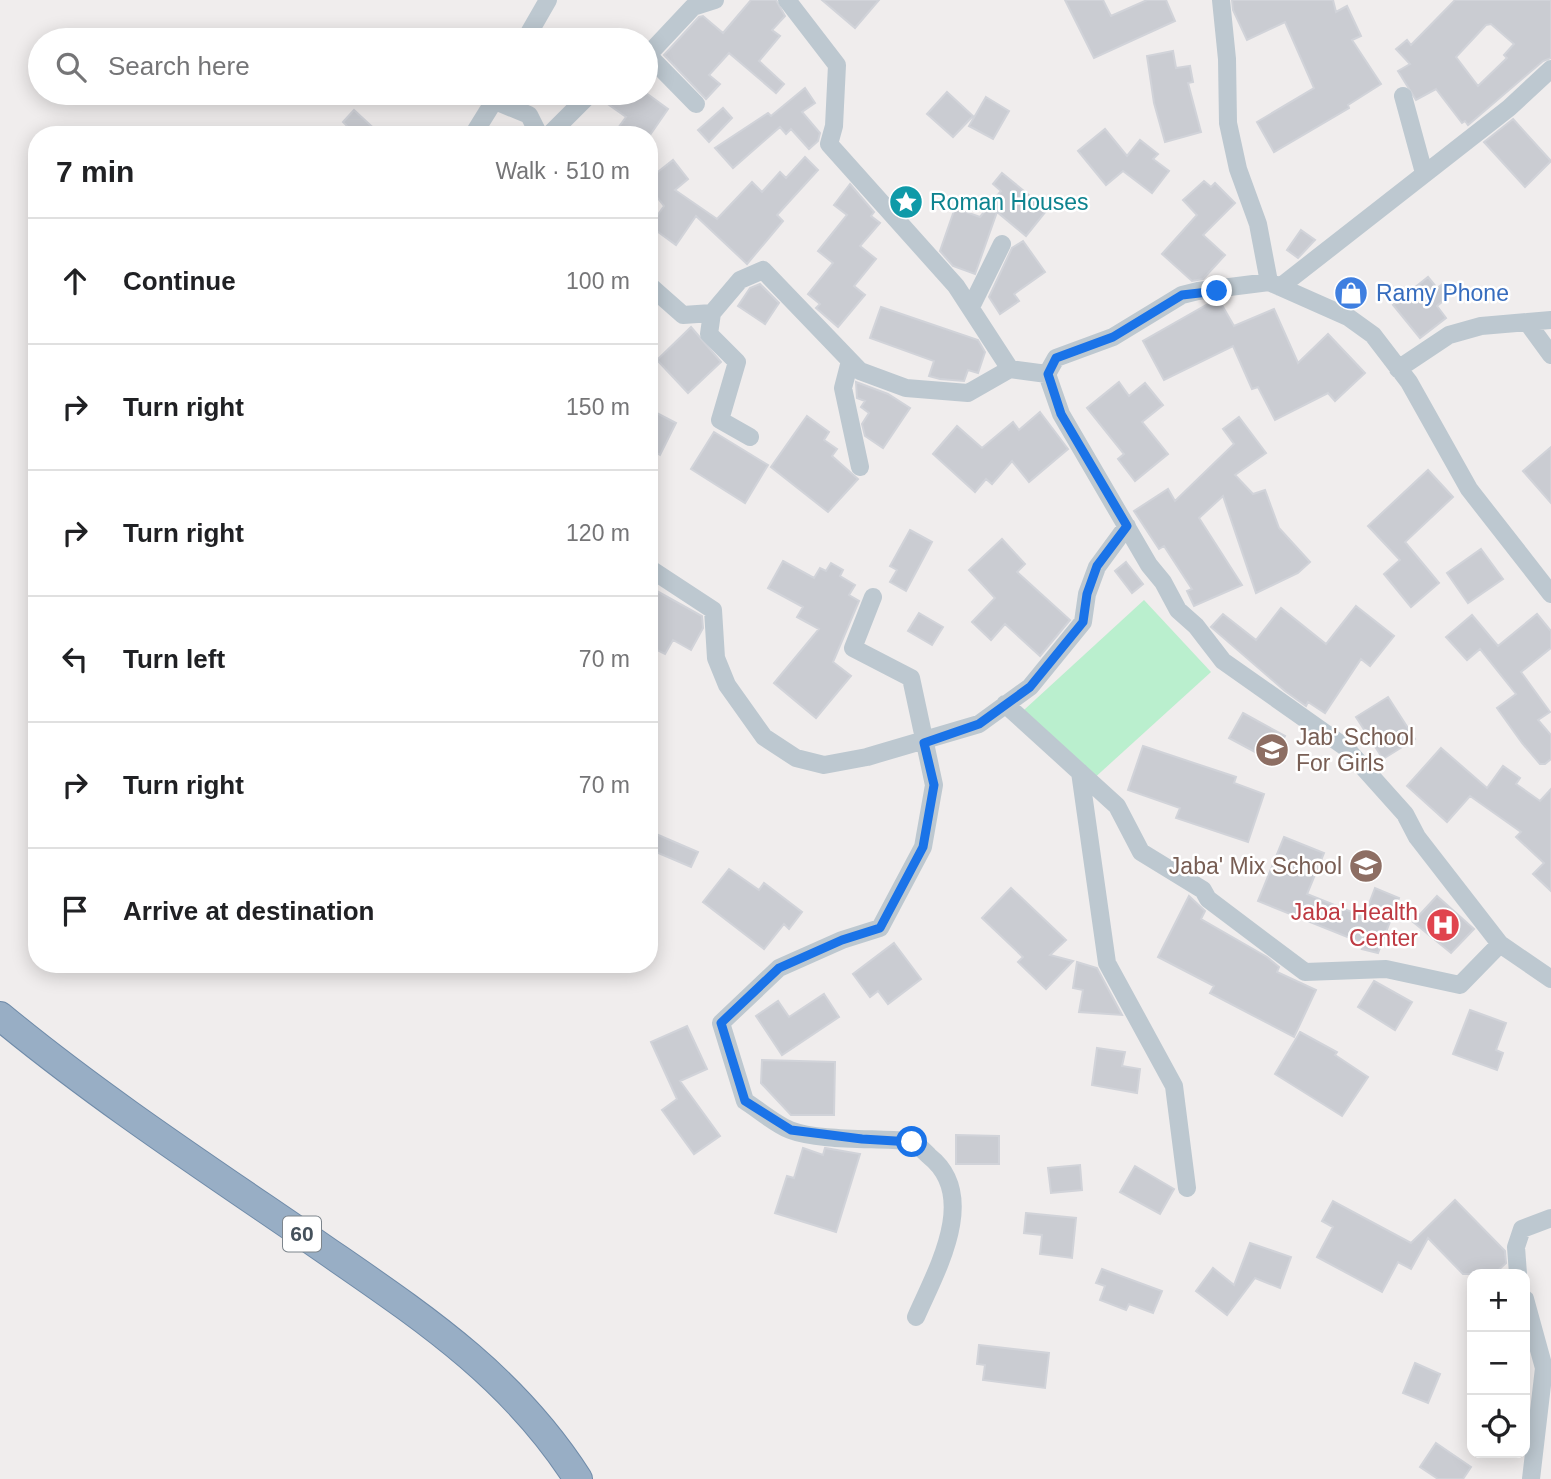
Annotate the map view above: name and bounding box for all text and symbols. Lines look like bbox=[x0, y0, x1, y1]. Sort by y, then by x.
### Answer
search box bbox=[28, 28, 658, 105]
icon: search bbox=[52, 48, 90, 86]
text: Search here bbox=[108, 51, 250, 81]
text: 7 min bbox=[56, 155, 134, 188]
text: Walk · 510 m bbox=[495, 158, 630, 184]
place icon: Roman Houses bbox=[887, 183, 925, 221]
place label: Roman Houses bbox=[930, 189, 1089, 215]
icon: ahead bbox=[56, 262, 94, 300]
text: Continue bbox=[123, 266, 236, 296]
text: 100 m bbox=[566, 268, 630, 294]
shop icon: Ramy Phone bbox=[1332, 274, 1370, 312]
route end bbox=[1201, 275, 1232, 306]
place label: Ramy Phone bbox=[1376, 280, 1509, 306]
icon: right bbox=[56, 388, 94, 426]
text: Turn right bbox=[123, 392, 244, 422]
text: 150 m bbox=[566, 394, 630, 420]
icon: right bbox=[56, 514, 94, 552]
text: Turn right bbox=[123, 518, 244, 548]
text: 120 m bbox=[566, 520, 630, 546]
icon: left bbox=[56, 640, 94, 678]
text: Turn left bbox=[123, 644, 225, 674]
text: 70 m bbox=[579, 646, 630, 672]
place label: Jab' School For Girls bbox=[1296, 724, 1414, 776]
school or university icon: Jab' School For Girls bbox=[1253, 731, 1291, 769]
icon: right bbox=[56, 766, 94, 804]
text: Turn right bbox=[123, 770, 244, 800]
text: 70 m bbox=[579, 772, 630, 798]
school or university icon: Jaba' Mix School bbox=[1347, 847, 1385, 885]
place label: Jaba' Mix School bbox=[1169, 853, 1342, 879]
icon: arrive bbox=[56, 892, 94, 930]
text: Arrive at destination bbox=[123, 896, 374, 926]
place label: Jaba' Health Center bbox=[1291, 899, 1418, 951]
hospital icon: Jaba' Health Center bbox=[1424, 906, 1462, 944]
route start bbox=[896, 1126, 927, 1157]
road number: 60 bbox=[283, 1216, 321, 1252]
map controls bbox=[1467, 1269, 1530, 1458]
button: + bbox=[1467, 1269, 1530, 1332]
button: − bbox=[1467, 1332, 1530, 1395]
button: locate bbox=[1467, 1395, 1530, 1458]

